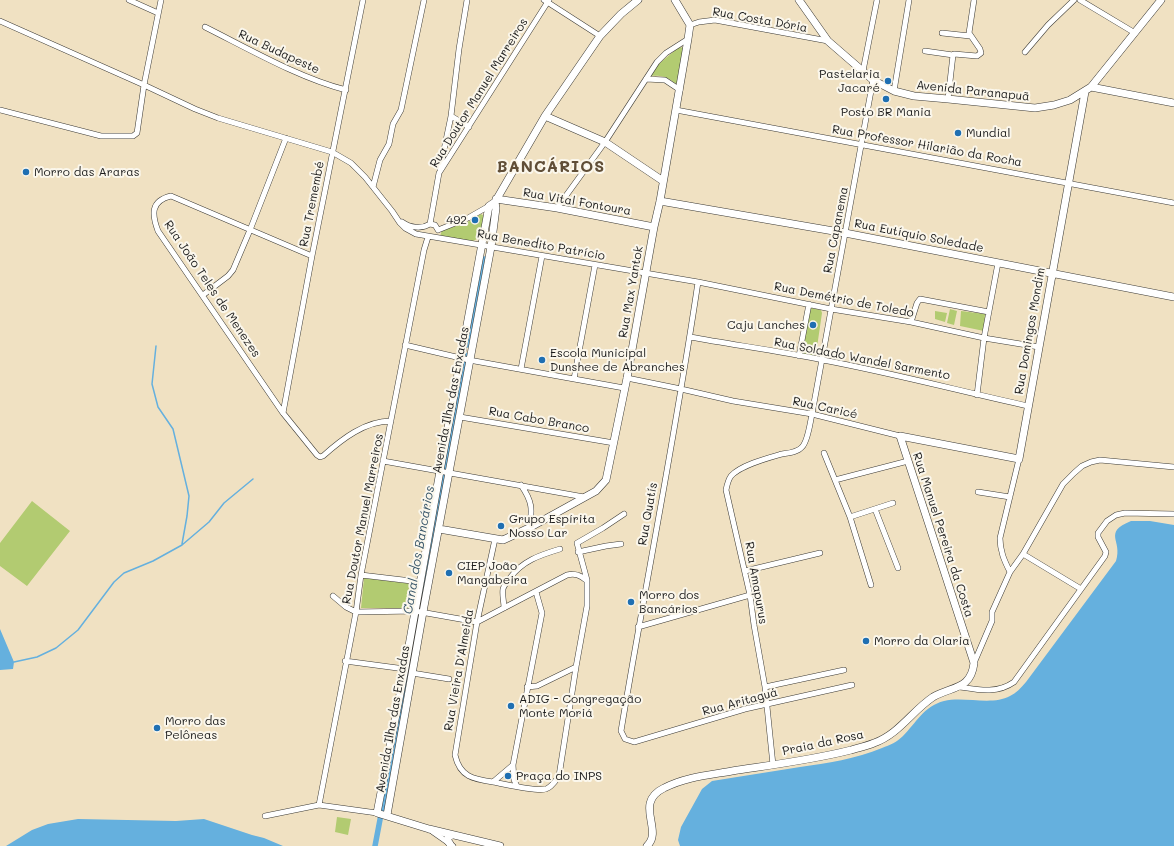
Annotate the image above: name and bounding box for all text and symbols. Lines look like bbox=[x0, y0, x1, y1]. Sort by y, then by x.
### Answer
street label: Rua Costa Dória bbox=[711, 5, 809, 35]
street label: Rua Doutor Manuel Marreiros bbox=[427, 16, 531, 170]
street label: Rua Budapeste bbox=[236, 27, 322, 77]
place label: Pastelaria Jacaré bbox=[819, 67, 880, 95]
marker: Pastelaria Jacaré bbox=[883, 76, 893, 86]
street label: Avenida Paranapuã bbox=[916, 78, 1030, 104]
marker: Posto BR Mania bbox=[881, 94, 891, 104]
place label: Posto BR Mania bbox=[841, 105, 931, 119]
street label: Rua Professor Hilarião da Rocha bbox=[831, 122, 1023, 170]
place label: Mundial bbox=[966, 126, 1011, 140]
marker: Mundial bbox=[953, 128, 963, 138]
district label: BANCÁRIOS bbox=[497, 157, 605, 177]
street label: Rua Tremembé bbox=[297, 160, 327, 248]
place label: Morro das Araras bbox=[34, 165, 140, 179]
marker: Morro das Araras bbox=[21, 167, 31, 177]
street label: Rua Vital Fontoura bbox=[522, 185, 632, 219]
street label: Rua Capanema bbox=[821, 186, 851, 274]
place label: 492 bbox=[446, 213, 467, 227]
marker: 492 bbox=[470, 215, 480, 225]
street label: Rua Eutíquio Soledade bbox=[853, 216, 985, 256]
street label: Rua João Teles de Menezes bbox=[161, 218, 263, 360]
street label: Rua Benedito Patrício bbox=[476, 227, 606, 263]
street label: Rua Max Yantok bbox=[616, 245, 646, 339]
street label: Rua Domingos Mondim bbox=[1012, 266, 1048, 396]
street label: Rua Demétrio de Toledo bbox=[773, 279, 915, 321]
place label: Caju Lanches bbox=[727, 318, 805, 332]
marker: Caju Lanches bbox=[808, 320, 818, 330]
street label: Avenida Ilha das Enxadas bbox=[430, 325, 472, 475]
street label: Rua Soldado Wandel Sarmento bbox=[773, 335, 951, 383]
place label: Escola Municipal Dunshee de Abranches bbox=[550, 346, 685, 374]
marker: Escola Municipal Dunshee de Abranches bbox=[537, 355, 547, 365]
street label: Rua Caricé bbox=[791, 394, 859, 422]
street label: Rua Cabo Branco bbox=[488, 404, 590, 436]
street label: Rua Doutor Manuel Marreiros bbox=[339, 432, 387, 606]
street label: Rua Manuel Pereira da Costa bbox=[909, 451, 977, 619]
street label: Rua Quatís bbox=[635, 481, 661, 547]
water label: Canal dos Bancários bbox=[400, 485, 438, 615]
place label: Grupo Espírita Nosso Lar bbox=[509, 512, 595, 540]
marker: Grupo Espírita Nosso Lar bbox=[496, 521, 506, 531]
street label: Rua Amapurus bbox=[742, 541, 770, 625]
place label: CIEP João Mangabeira bbox=[457, 559, 527, 587]
marker: CIEP João Mangabeira bbox=[444, 568, 454, 578]
place label: Morro dos Bancários bbox=[639, 588, 699, 616]
marker: Morro dos Bancários bbox=[626, 597, 636, 607]
street label: Rua Vieira D'Almeida bbox=[441, 608, 477, 732]
place label: Morro da Olaria bbox=[874, 634, 970, 648]
marker: Morro da Olaria bbox=[861, 636, 871, 646]
street label: Avenida Ilha das Enxadas bbox=[373, 644, 413, 794]
street label: Rua Aritaguá bbox=[701, 685, 779, 719]
place label: ADIG - Congregação Monte Moriá bbox=[519, 692, 641, 720]
marker: ADIG - Congregação Monte Moriá bbox=[506, 701, 516, 711]
place label: Morro das Pelôneas bbox=[165, 714, 226, 742]
marker: Morro das Pelôneas bbox=[152, 723, 162, 733]
street label: Praia da Rosa bbox=[781, 727, 865, 759]
place label: Praça do INPS bbox=[516, 769, 602, 783]
marker: Praça do INPS bbox=[503, 771, 513, 781]

